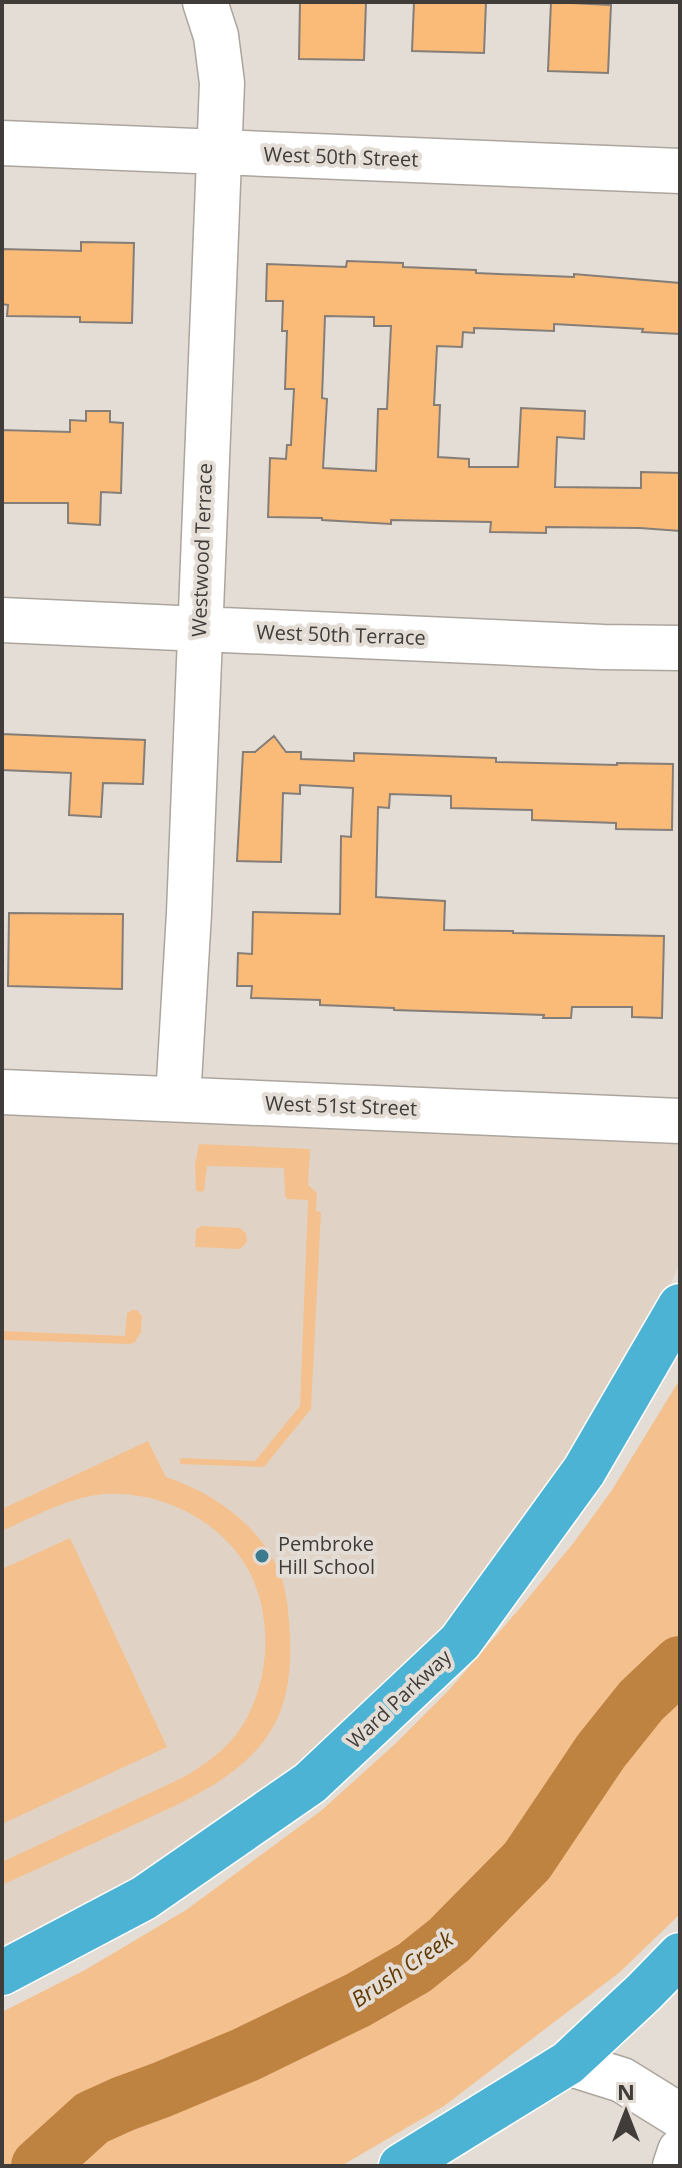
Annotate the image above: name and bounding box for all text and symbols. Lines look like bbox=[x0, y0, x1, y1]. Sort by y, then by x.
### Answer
street label: West 50th Street bbox=[263, 140, 419, 173]
street label: Westwood Terrace bbox=[185, 463, 218, 637]
street label: West 50th Terrace bbox=[256, 618, 426, 651]
street label: West 51st Street bbox=[265, 1089, 418, 1122]
place label: Pembroke Hill School bbox=[278, 1530, 375, 1580]
marker: Pembroke Hill School bbox=[253, 1547, 271, 1565]
street label: Ward Parkway bbox=[341, 1643, 457, 1754]
water label: Brush Creek bbox=[345, 1922, 459, 2013]
north arrow bbox=[586, 2072, 666, 2152]
text: N bbox=[617, 2076, 635, 2106]

